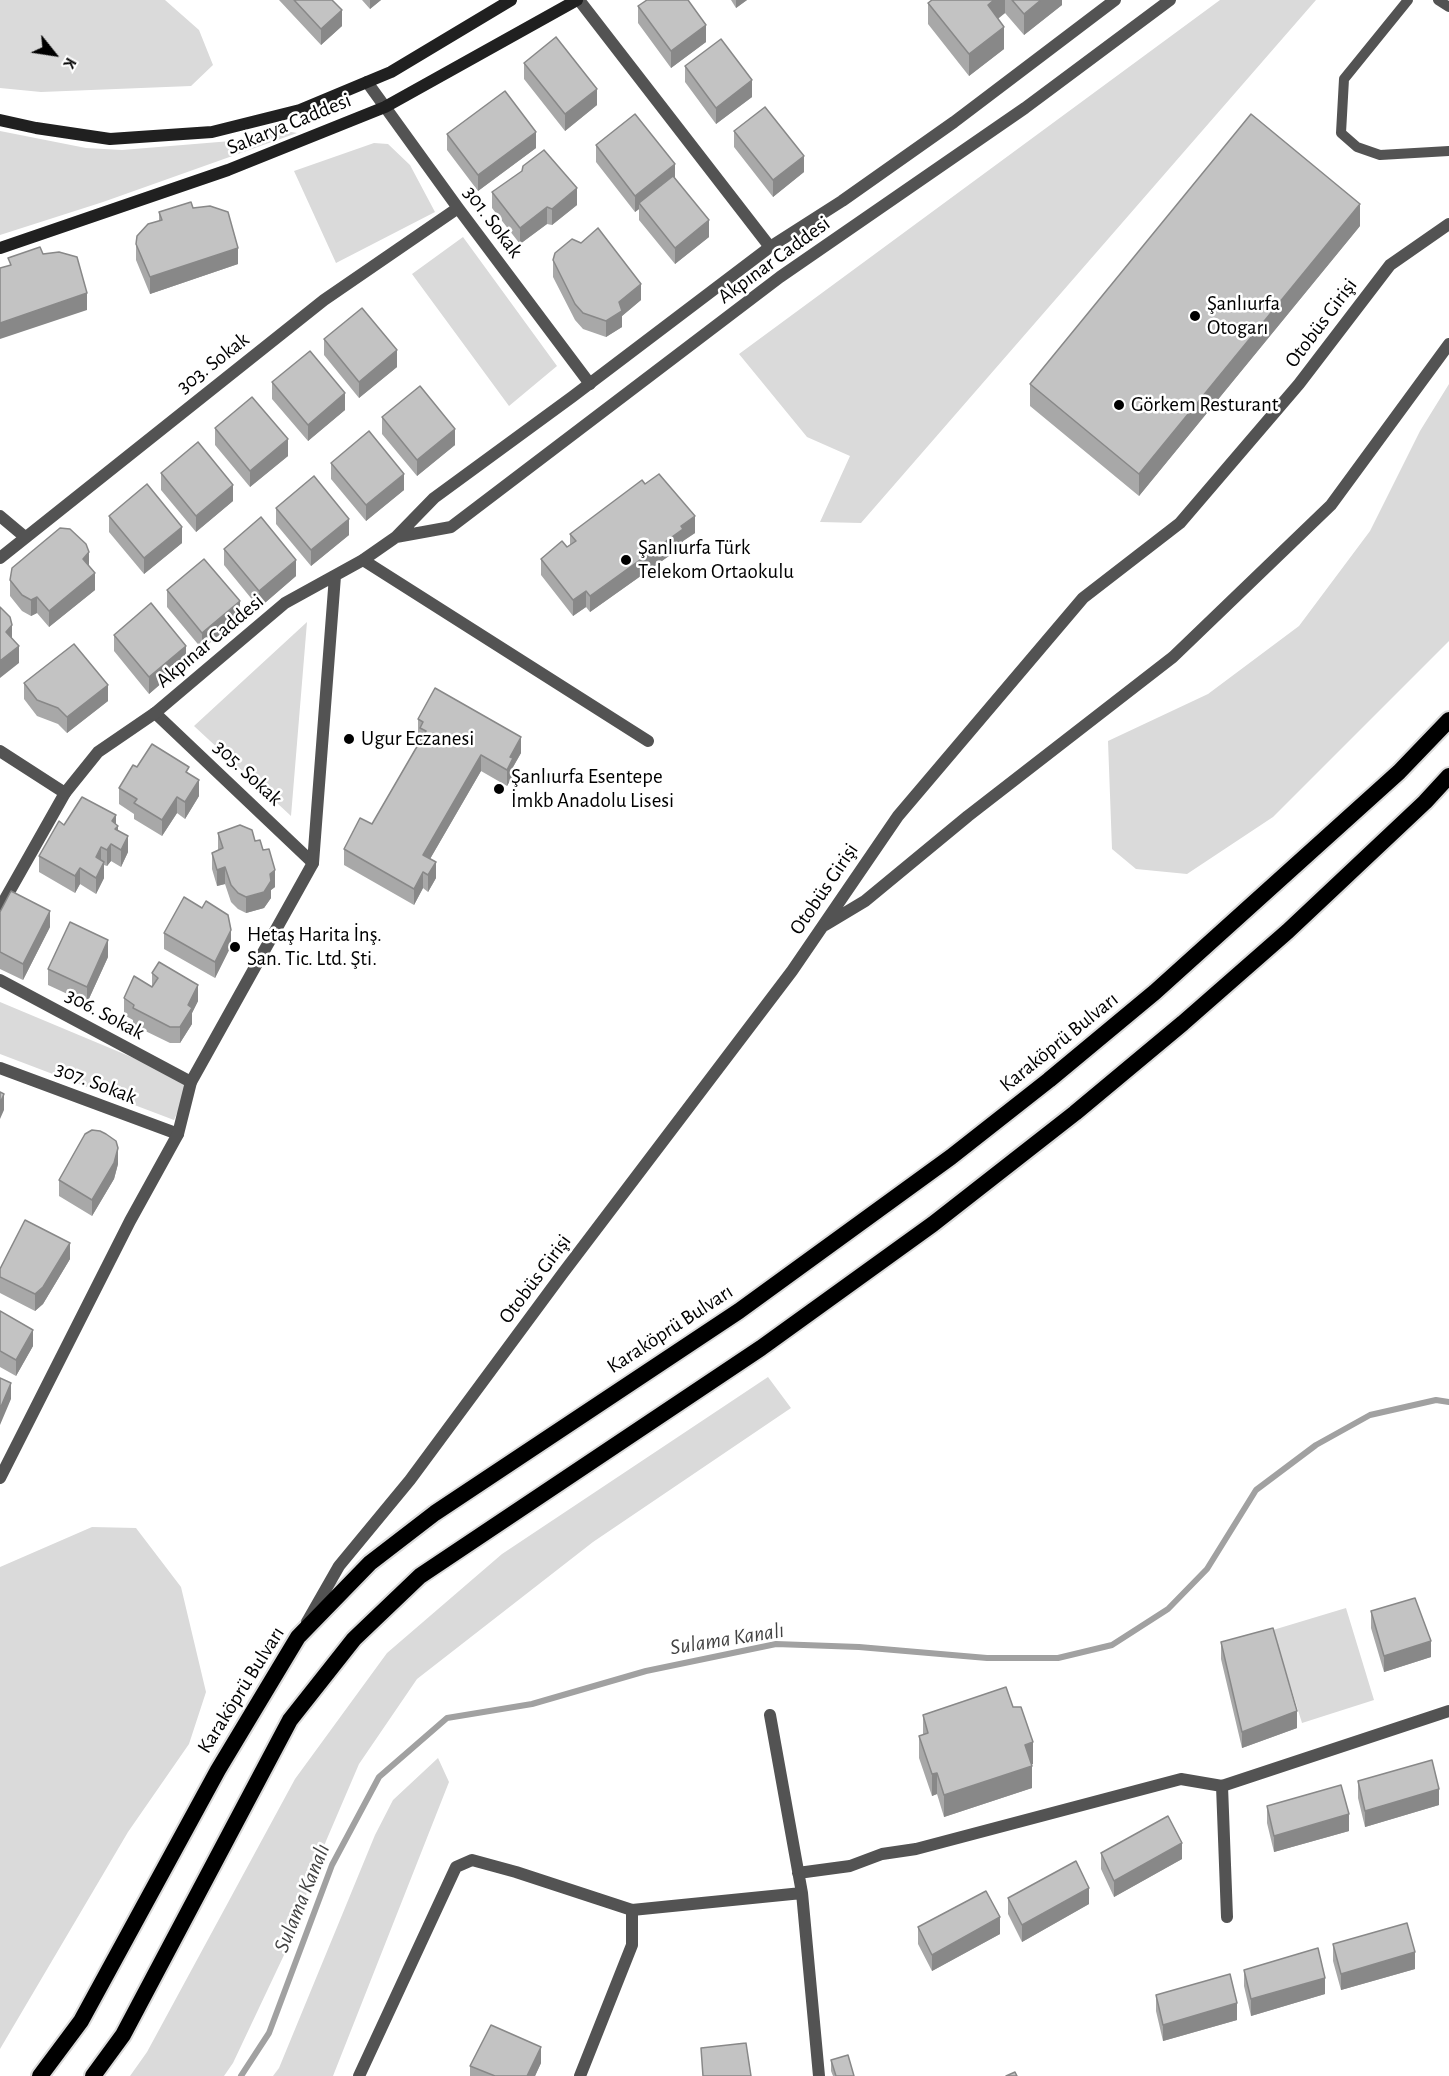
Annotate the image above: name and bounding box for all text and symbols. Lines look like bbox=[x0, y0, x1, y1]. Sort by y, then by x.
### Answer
north arrow bbox=[24, 24, 84, 84]
text: K bbox=[60, 55, 79, 71]
street label: Sakarya Caddesi bbox=[223, 88, 355, 160]
street label: 301. Sokak bbox=[458, 181, 528, 263]
street label: Akpınar Caddesi bbox=[713, 211, 835, 309]
street label: Otobüs Girişi bbox=[1279, 273, 1363, 373]
place label: Şanlıurfa Otogarı bbox=[1207, 291, 1280, 341]
marker: Şanlıurfa Otogarı bbox=[1188, 309, 1202, 323]
street label: 303. Sokak bbox=[172, 327, 254, 399]
place label: Görkem Resturant bbox=[1131, 392, 1278, 418]
marker: Görkem Resturant bbox=[1112, 398, 1126, 412]
place label: Şanlıurfa Türk Telekom Ortaokulu bbox=[638, 535, 794, 585]
marker: Şanlıurfa Türk Telekom Ortaokulu bbox=[619, 553, 633, 567]
street label: Akpınar Caddesi bbox=[151, 589, 269, 693]
place label: Ugur Eczanesi bbox=[361, 726, 474, 752]
marker: Ugur Eczanesi bbox=[342, 732, 356, 746]
street label: 305. Sokak bbox=[208, 735, 288, 811]
place label: Şanlıurfa Esentepe İmkb Anadolu Lisesi bbox=[511, 764, 674, 814]
marker: Şanlıurfa Esentepe İmkb Anadolu Lisesi bbox=[492, 782, 506, 796]
street label: Otobüs Girişi bbox=[784, 838, 864, 940]
place label: Hetaş Harita İnş. San. Tic. Ltd. Şti. bbox=[247, 922, 382, 972]
marker: Hetaş Harita İnş. San. Tic. Ltd. Şti. bbox=[228, 940, 242, 954]
street label: 306. Sokak bbox=[61, 983, 149, 1045]
street label: Karaköprü Bulvarı bbox=[995, 987, 1123, 1097]
street label: 307. Sokak bbox=[52, 1056, 140, 1110]
street label: Otobüs Girişi bbox=[493, 1229, 577, 1329]
street label: Karaköprü Bulvarı bbox=[602, 1279, 738, 1379]
water label: Sulama Kanalı bbox=[668, 1617, 786, 1661]
street label: Karaköprü Bulvarı bbox=[192, 1622, 290, 1758]
water label: Sulama Kanalı bbox=[268, 1840, 336, 1956]

